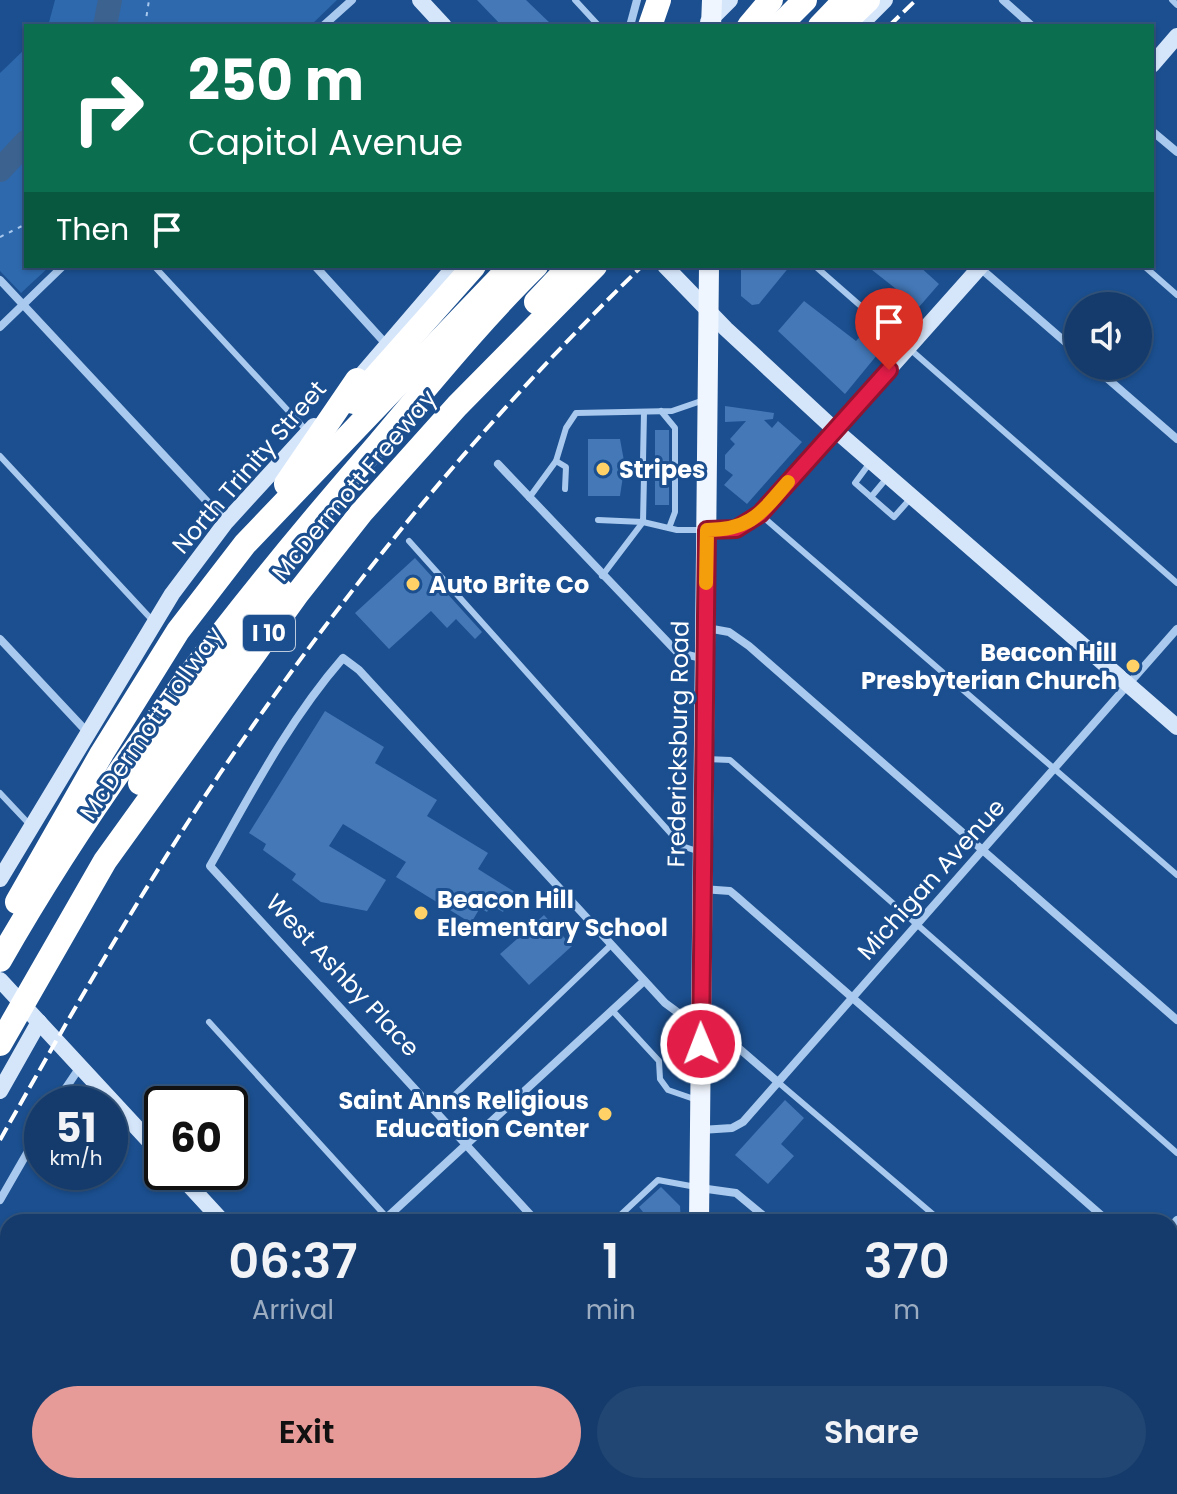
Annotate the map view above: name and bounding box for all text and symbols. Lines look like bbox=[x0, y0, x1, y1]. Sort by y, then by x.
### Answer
text: 250 m bbox=[188, 41, 364, 120]
icon: right bbox=[56, 56, 160, 160]
text: Capitol Avenue bbox=[188, 117, 463, 168]
text: Then bbox=[56, 208, 129, 251]
icon: arrive bbox=[145, 208, 189, 252]
pin bbox=[855, 288, 923, 370]
map controls bbox=[1064, 292, 1152, 380]
button: sound bbox=[1064, 292, 1152, 380]
icon: arrive bbox=[867, 300, 911, 344]
street label: North Trinity Street bbox=[164, 373, 334, 561]
street label: McDermott Freeway bbox=[264, 382, 444, 588]
place label: Stripes bbox=[619, 453, 705, 486]
marker: Stripes bbox=[594, 460, 612, 478]
place label: Auto Brite Co bbox=[429, 568, 589, 601]
marker: Auto Brite Co bbox=[404, 575, 422, 593]
road number: I 10 bbox=[243, 615, 295, 651]
street label: McDermott Tollway bbox=[72, 619, 231, 826]
street label: Fredericksburg Road bbox=[659, 620, 697, 868]
place label: Beacon Hill Presbyterian Church bbox=[861, 636, 1117, 697]
marker: Beacon Hill Presbyterian Church bbox=[1124, 657, 1142, 675]
street label: Michigan Avenue bbox=[850, 791, 1012, 967]
place label: Beacon Hill Elementary School bbox=[437, 883, 668, 944]
street label: West Ashby Place bbox=[259, 886, 427, 1064]
marker: Beacon Hill Elementary School bbox=[412, 904, 430, 922]
position arrow bbox=[659, 1002, 743, 1086]
place label: Saint Anns Religious Education Center bbox=[339, 1084, 589, 1145]
speed limit sign: 60 bbox=[144, 1086, 248, 1190]
text: 51 bbox=[55, 1100, 97, 1156]
marker: Saint Anns Religious Education Center bbox=[596, 1105, 614, 1123]
text: km/h bbox=[49, 1144, 103, 1172]
text: 06:37 bbox=[228, 1228, 358, 1295]
text: 1 bbox=[602, 1228, 619, 1295]
text: 370 bbox=[864, 1228, 950, 1295]
text: Arrival bbox=[252, 1292, 334, 1328]
text: min bbox=[586, 1292, 636, 1328]
text: m bbox=[893, 1292, 920, 1328]
button: Exit bbox=[32, 1386, 581, 1478]
button: Share bbox=[597, 1386, 1146, 1478]

